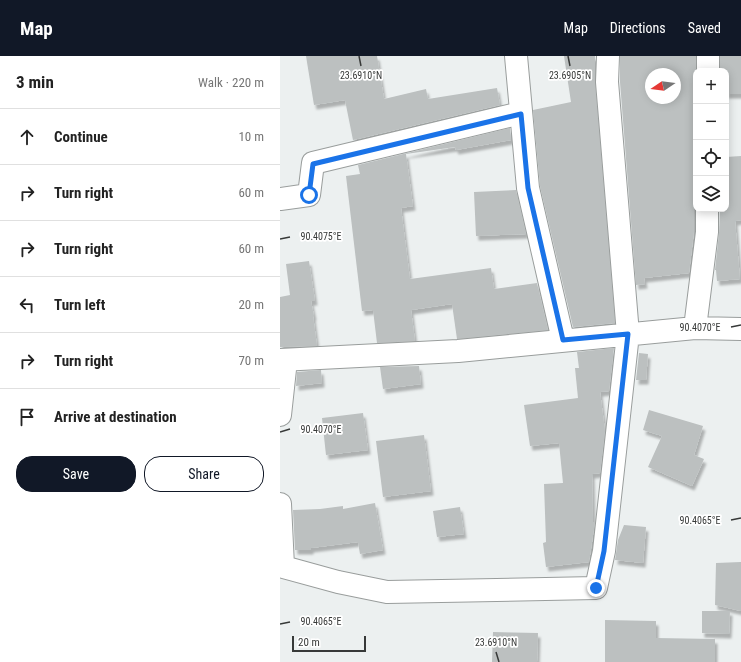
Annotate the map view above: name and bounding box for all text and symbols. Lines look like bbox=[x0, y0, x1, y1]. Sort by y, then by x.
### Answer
text: Map bbox=[20, 17, 53, 40]
text: Map bbox=[564, 20, 588, 36]
text: Directions bbox=[610, 20, 666, 36]
text: Saved bbox=[688, 20, 721, 36]
north arrow bbox=[645, 68, 681, 104]
map controls bbox=[693, 68, 729, 212]
button: + bbox=[693, 68, 729, 104]
text: 23.6910°N bbox=[340, 70, 382, 81]
text: 23.6905°N bbox=[549, 70, 591, 81]
text: 3 min bbox=[16, 72, 54, 92]
text: Walk · 220 m bbox=[198, 75, 264, 90]
button: − bbox=[693, 104, 729, 140]
icon: ahead bbox=[16, 126, 38, 148]
text: Continue bbox=[54, 128, 108, 146]
text: 10 m bbox=[238, 129, 264, 144]
button: locate bbox=[693, 140, 729, 176]
button: layers bbox=[693, 176, 729, 212]
icon: right bbox=[16, 182, 38, 204]
text: Turn right bbox=[54, 184, 113, 202]
text: 60 m bbox=[238, 185, 264, 200]
route start bbox=[300, 186, 318, 204]
text: 90.4075°E bbox=[301, 231, 342, 242]
icon: right bbox=[16, 238, 38, 260]
text: Turn right bbox=[54, 240, 113, 258]
text: 60 m bbox=[238, 241, 264, 256]
icon: left bbox=[16, 294, 38, 316]
text: Turn left bbox=[54, 296, 105, 314]
text: 20 m bbox=[238, 297, 264, 312]
text: 90.4070°E bbox=[680, 322, 721, 333]
icon: right bbox=[16, 350, 38, 372]
text: Turn right bbox=[54, 352, 113, 370]
text: 70 m bbox=[238, 353, 264, 368]
icon: arrive bbox=[16, 406, 38, 428]
text: Arrive at destination bbox=[54, 408, 177, 426]
text: 90.4070°E bbox=[301, 424, 342, 435]
button: Save bbox=[16, 456, 136, 492]
button: Share bbox=[144, 456, 264, 492]
text: 90.4065°E bbox=[680, 515, 721, 526]
route end bbox=[587, 579, 605, 597]
text: 90.4065°E bbox=[301, 616, 342, 627]
scale bar bbox=[292, 634, 366, 653]
text: 20 m bbox=[298, 636, 320, 649]
text: 23.6910°N bbox=[475, 637, 517, 648]

